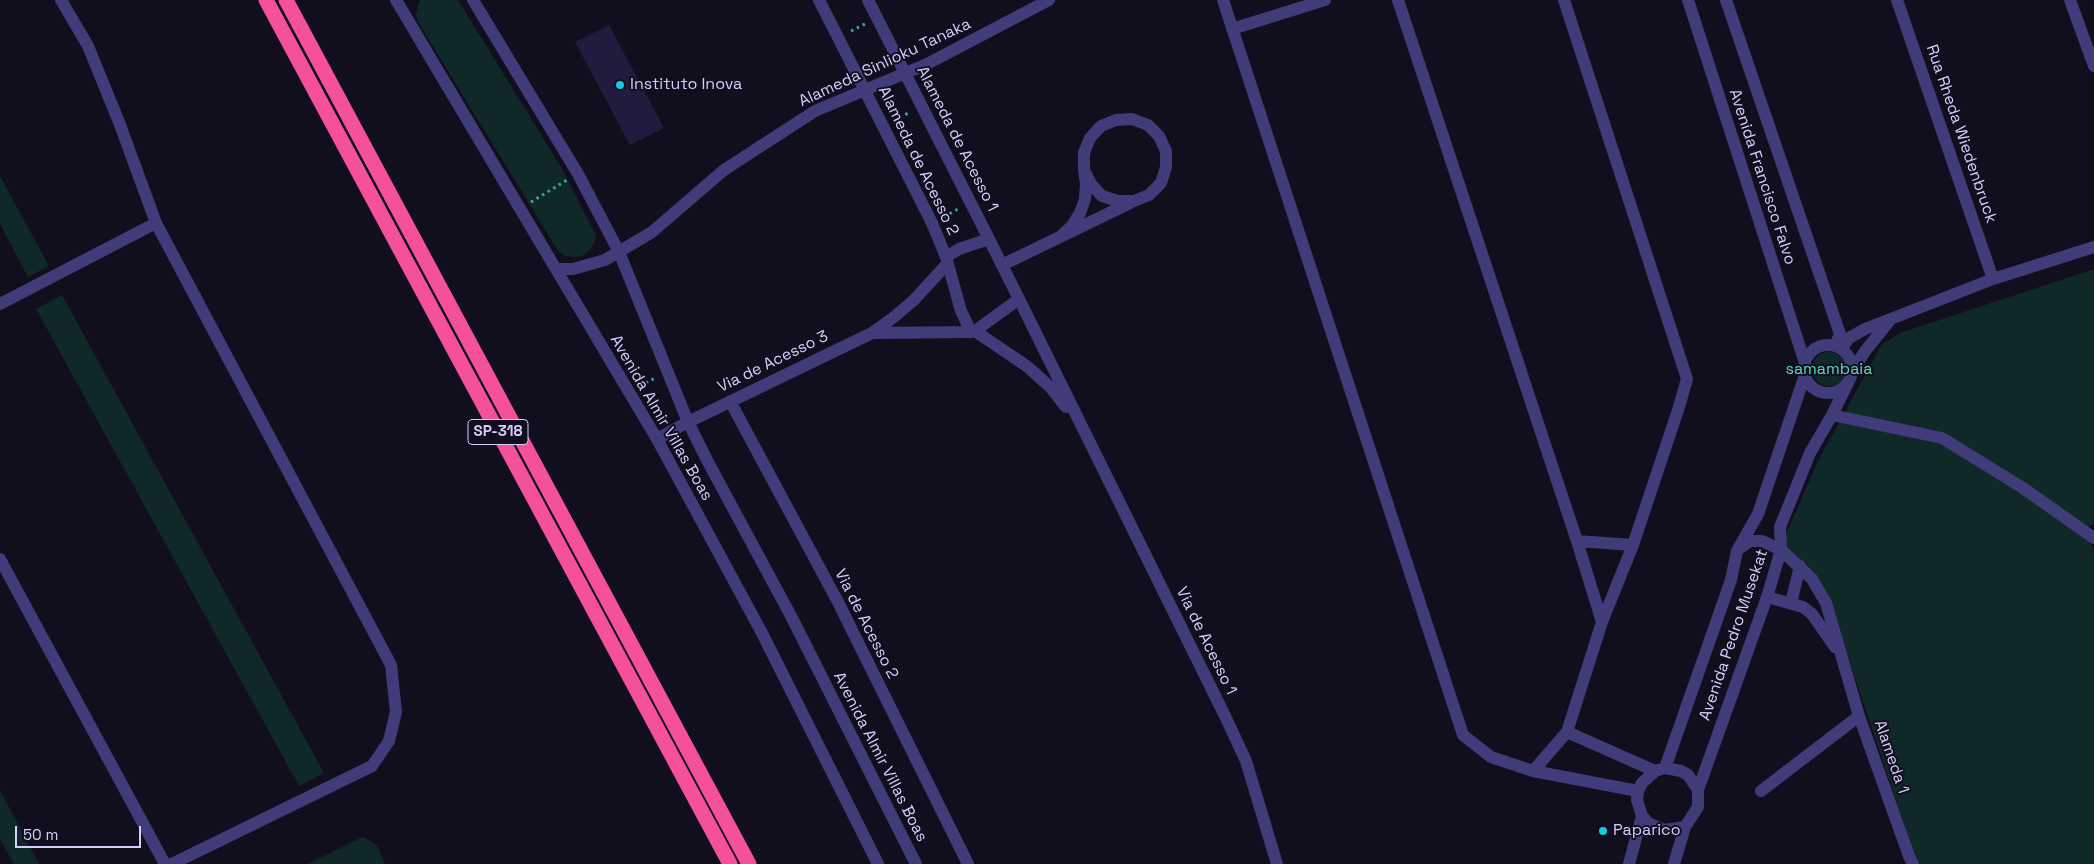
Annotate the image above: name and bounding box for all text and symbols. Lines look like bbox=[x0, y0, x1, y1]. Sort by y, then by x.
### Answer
street label: Alameda Sinlioku Tanaka bbox=[796, 15, 974, 111]
street label: Rua Rheda Wiedenbruck bbox=[1921, 42, 2001, 226]
street label: Alameda de Acesso 1 bbox=[912, 63, 1002, 215]
place label: Instituto Inova bbox=[630, 75, 742, 95]
marker: Instituto Inova bbox=[614, 79, 626, 91]
street label: Alameda de Acesso 2 bbox=[874, 83, 962, 239]
street label: Avenida Francisco Falvo bbox=[1724, 87, 1800, 267]
street label: Via de Acesso 3 bbox=[715, 327, 831, 397]
street label: Avenida Almir Villas Boas bbox=[606, 332, 716, 504]
park label: samambaia bbox=[1786, 360, 1872, 380]
road number: SP-318 bbox=[468, 420, 528, 444]
street label: Avenida Pedro Musekat bbox=[1696, 547, 1772, 723]
street label: Via de Acesso 2 bbox=[830, 566, 902, 682]
street label: Via de Acesso 1 bbox=[1172, 584, 1240, 698]
street label: Avenida Almir Villas Boas bbox=[829, 669, 931, 845]
street label: Alameda 1 bbox=[1869, 718, 1913, 796]
scale bar bbox=[18, 816, 144, 848]
place label: Paparico bbox=[1613, 821, 1681, 841]
text: 50 m bbox=[23, 825, 58, 844]
marker: Paparico bbox=[1597, 825, 1609, 837]

